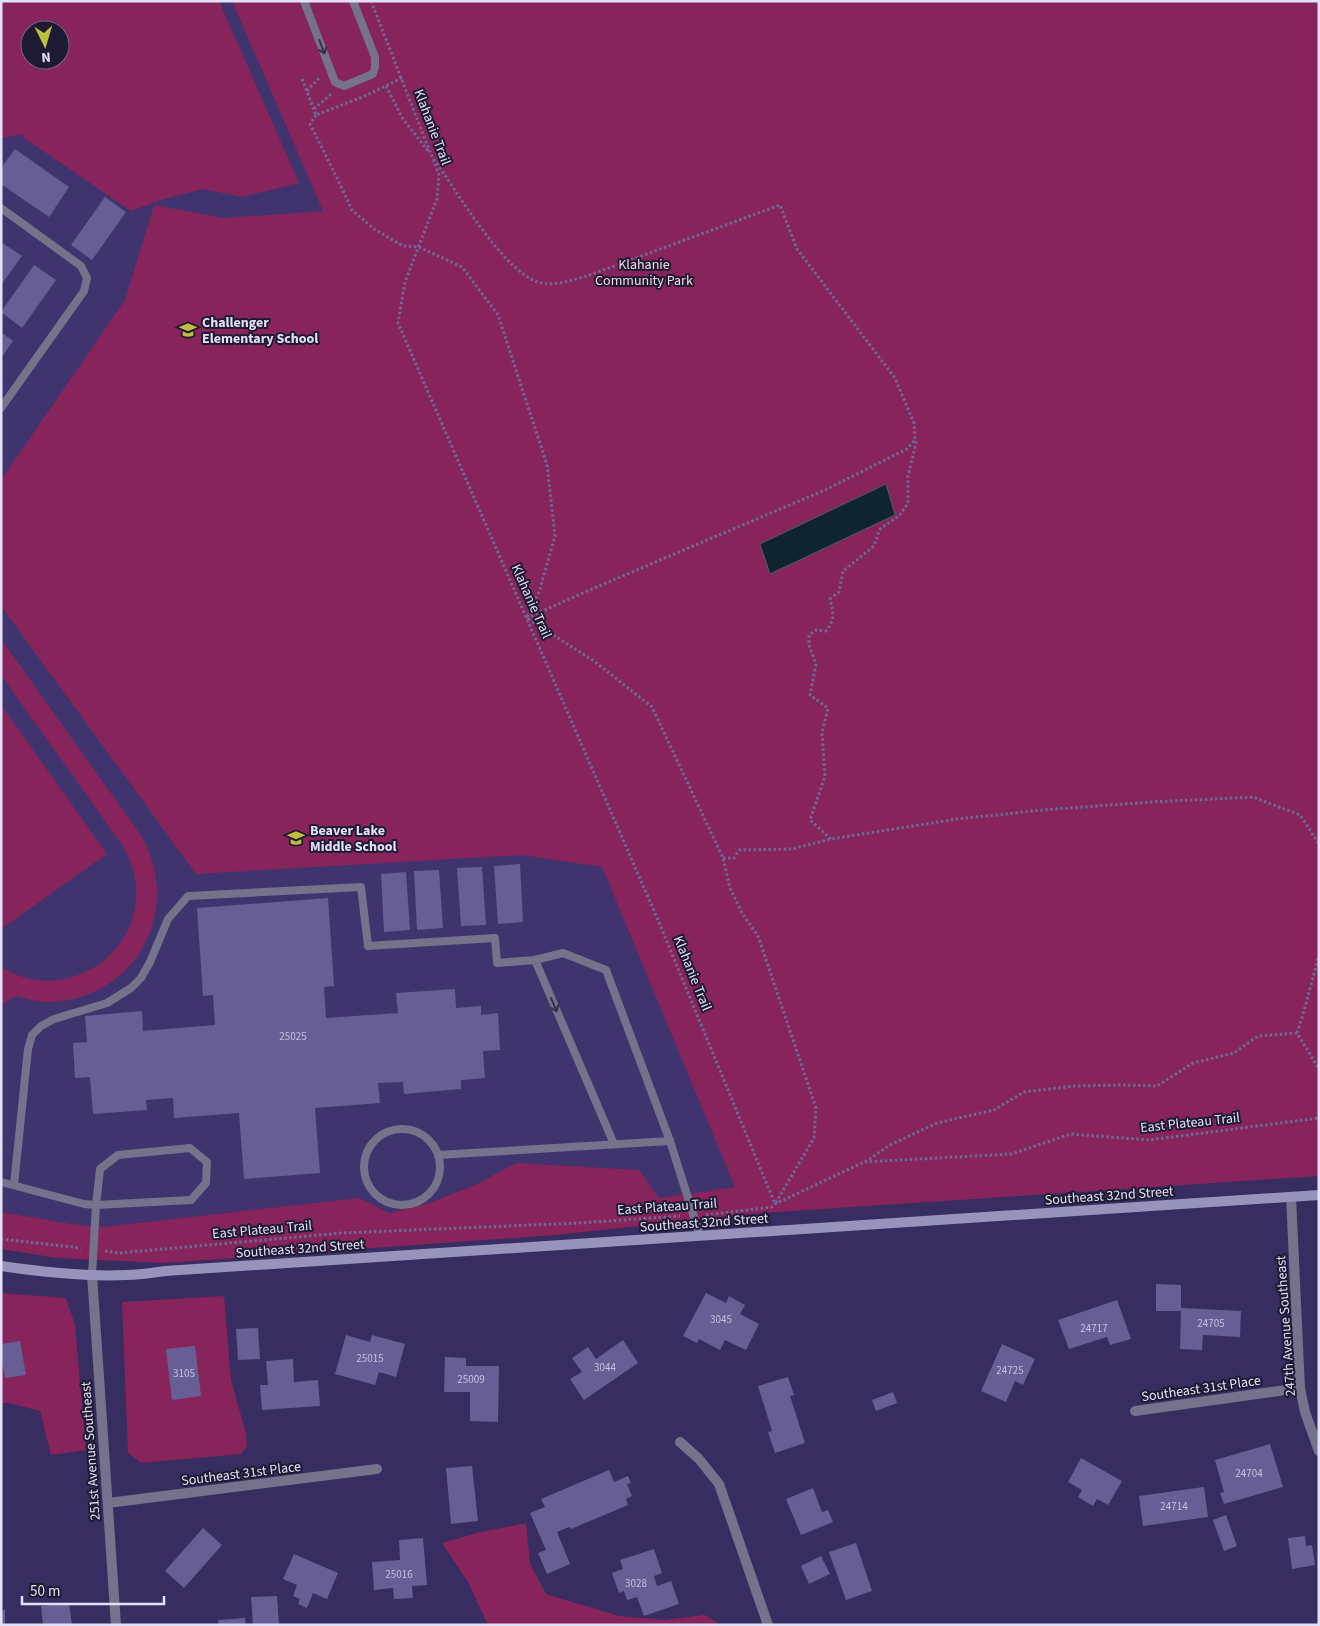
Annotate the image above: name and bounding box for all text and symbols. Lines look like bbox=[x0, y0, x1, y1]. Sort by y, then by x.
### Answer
north arrow bbox=[20, 20, 70, 70]
one-way arrow bbox=[317, 39, 327, 54]
text: N bbox=[41, 47, 52, 67]
street label: Klahanie Trail bbox=[408, 87, 456, 169]
park label: Klahanie Community Park bbox=[595, 255, 693, 291]
place label: Challenger Elementary School bbox=[202, 313, 318, 349]
school or university icon: Challenger Elementary School bbox=[178, 320, 198, 340]
street label: Klahanie Trail bbox=[506, 561, 557, 642]
place label: Beaver Lake Middle School bbox=[310, 821, 397, 857]
school or university icon: Beaver Lake Middle School bbox=[286, 828, 306, 848]
street label: Klahanie Trail bbox=[668, 933, 716, 1014]
one-way arrow bbox=[549, 997, 559, 1012]
house number: 25025 bbox=[279, 1029, 307, 1044]
street label: East Plateau Trail bbox=[1139, 1108, 1241, 1138]
street label: Southeast 32nd Street bbox=[1044, 1181, 1174, 1210]
street label: East Plateau Trail bbox=[616, 1194, 718, 1220]
street label: Southeast 32nd Street bbox=[639, 1208, 769, 1237]
street label: East Plateau Trail bbox=[211, 1216, 313, 1244]
street label: Southeast 32nd Street bbox=[235, 1234, 365, 1263]
street label: 247th Avenue Southeast bbox=[1271, 1255, 1301, 1397]
house number: 3045 bbox=[710, 1312, 732, 1327]
house number: 24705 bbox=[1197, 1316, 1225, 1331]
house number: 24717 bbox=[1080, 1321, 1108, 1336]
house number: 25015 bbox=[356, 1351, 384, 1366]
house number: 3044 bbox=[594, 1360, 616, 1375]
house number: 24725 bbox=[996, 1363, 1024, 1378]
house number: 3105 bbox=[173, 1366, 195, 1381]
street label: Southeast 31st Place bbox=[1140, 1371, 1262, 1407]
house number: 25009 bbox=[457, 1372, 485, 1387]
street label: 251st Avenue Southeast bbox=[76, 1381, 106, 1521]
street label: Southeast 31st Place bbox=[180, 1457, 302, 1491]
house number: 24704 bbox=[1235, 1466, 1263, 1481]
house number: 24714 bbox=[1160, 1499, 1188, 1514]
house number: 25016 bbox=[385, 1567, 413, 1582]
scale bar bbox=[22, 1574, 165, 1606]
house number: 3028 bbox=[625, 1576, 647, 1591]
text: 50 m bbox=[30, 1581, 60, 1602]

